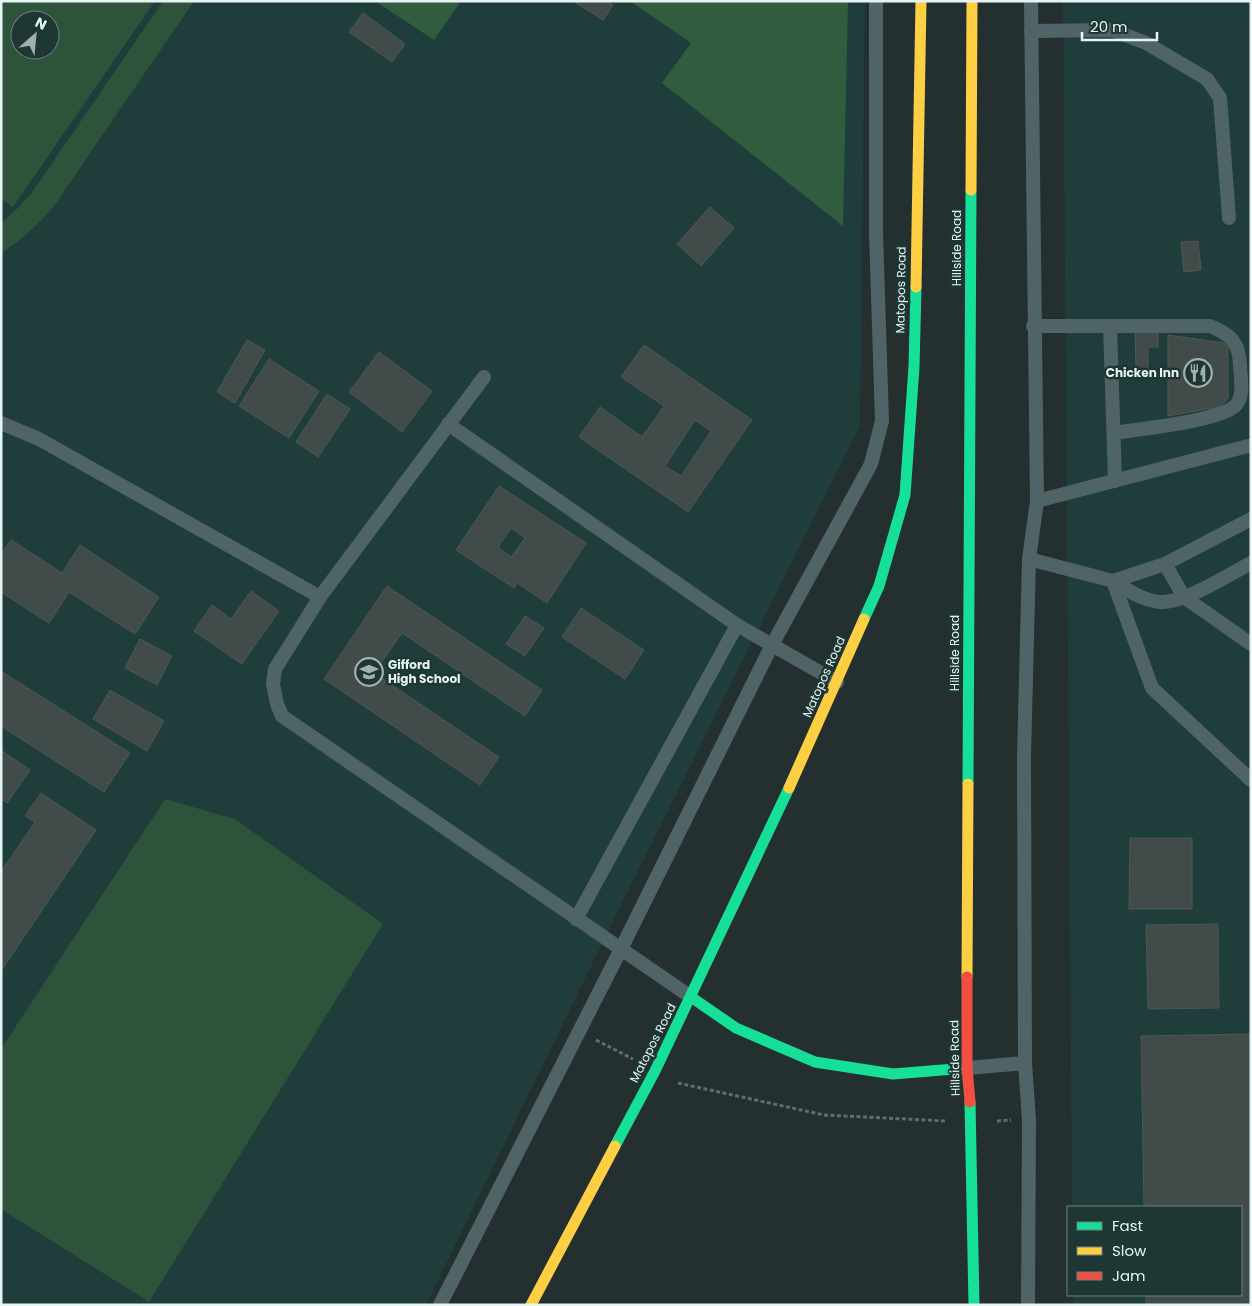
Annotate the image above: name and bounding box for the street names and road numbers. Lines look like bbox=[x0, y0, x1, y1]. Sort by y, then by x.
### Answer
street label: Hillside Road bbox=[948, 210, 965, 286]
street label: Matopos Road bbox=[891, 246, 910, 334]
street label: Hillside Road bbox=[946, 615, 963, 691]
street label: Matopos Road bbox=[798, 634, 849, 720]
street label: Matopos Road bbox=[625, 1000, 680, 1085]
street label: Hillside Road bbox=[945, 1020, 964, 1096]

